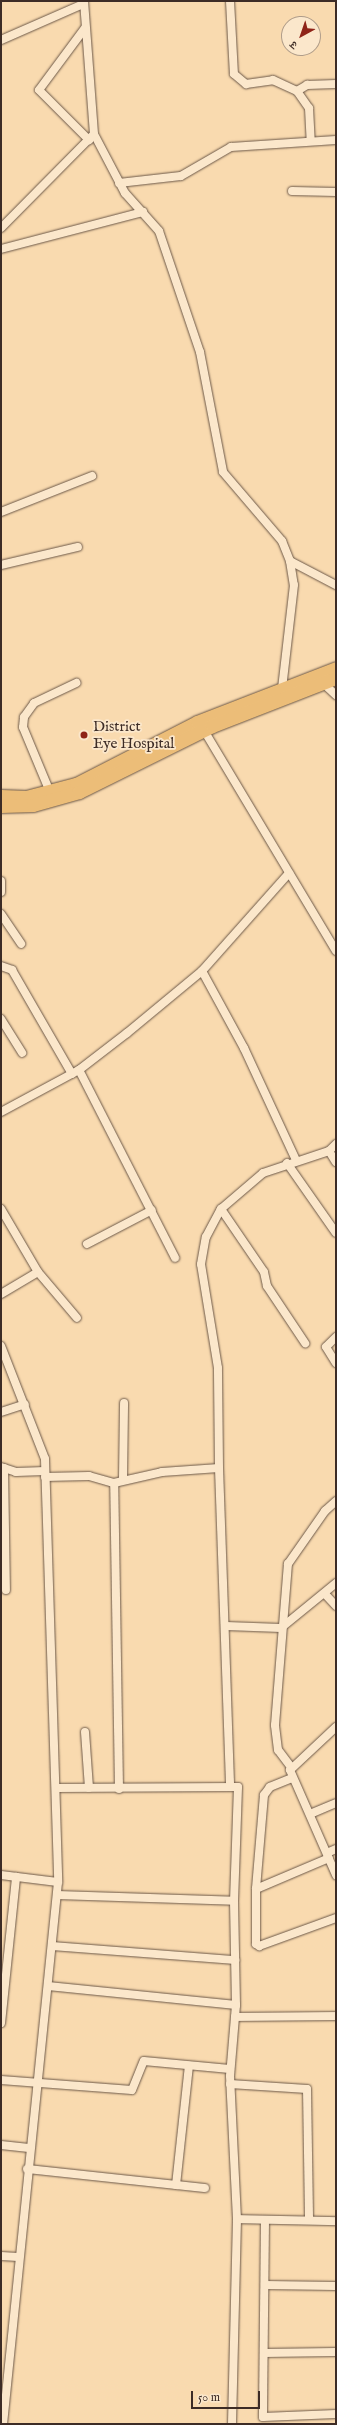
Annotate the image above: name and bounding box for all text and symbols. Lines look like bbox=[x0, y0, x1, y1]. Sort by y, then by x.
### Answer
north arrow bbox=[281, 16, 321, 56]
text: उ bbox=[287, 37, 301, 52]
place label: District Eye Hospital bbox=[93, 717, 174, 752]
marker: District Eye Hospital bbox=[78, 729, 90, 741]
scale bar bbox=[193, 2383, 262, 2409]
text: 50 m bbox=[198, 2390, 220, 2405]

